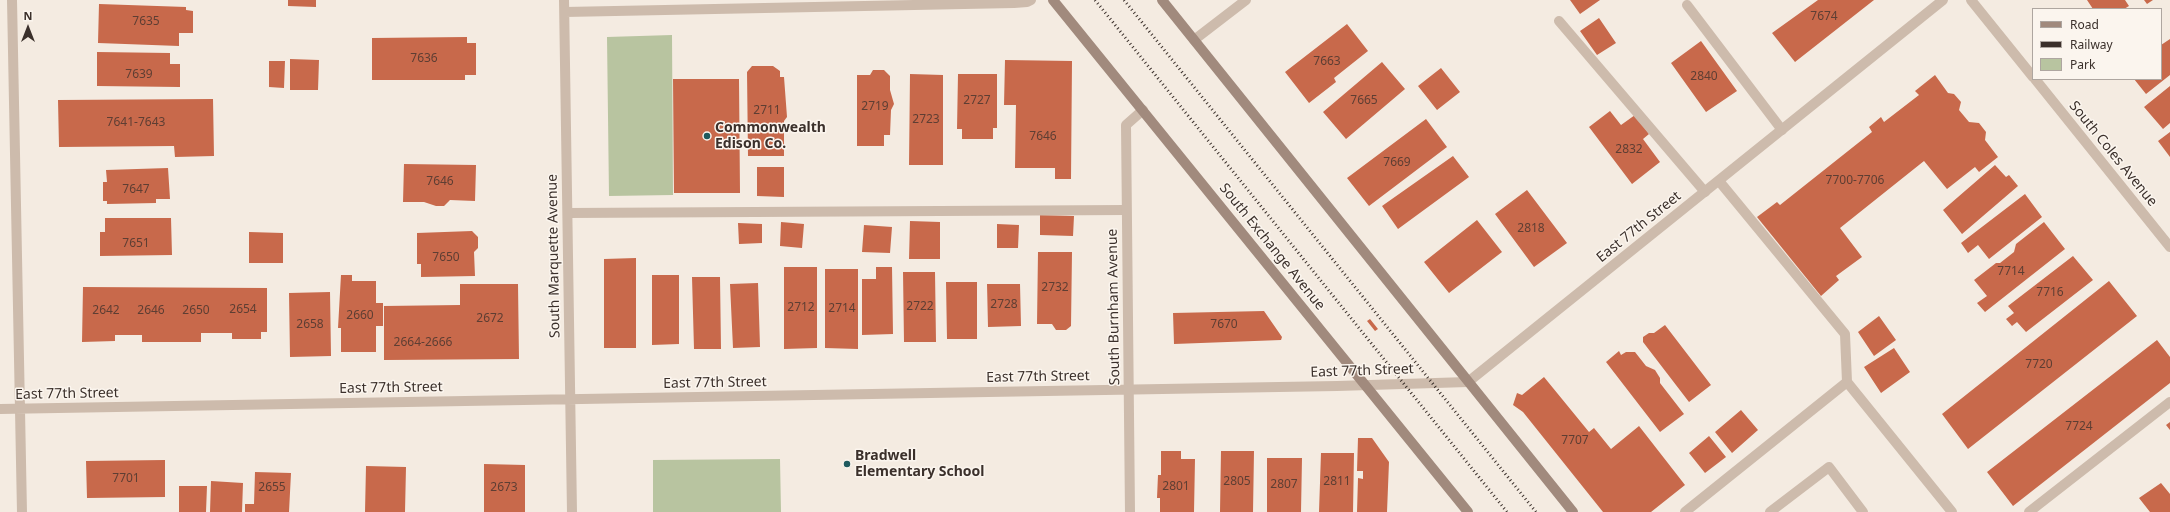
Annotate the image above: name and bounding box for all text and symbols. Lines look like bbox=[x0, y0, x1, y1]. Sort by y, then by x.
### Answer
north arrow bbox=[8, 8, 48, 48]
text: N bbox=[24, 8, 32, 23]
legend bbox=[2032, 8, 2162, 80]
house number: 7674 bbox=[1810, 10, 1838, 24]
house number: 7635 bbox=[132, 15, 160, 29]
text: Road bbox=[2070, 16, 2099, 33]
text: Railway bbox=[2070, 36, 2113, 53]
house number: 7636 bbox=[410, 52, 438, 66]
house number: 7663 bbox=[1313, 55, 1341, 69]
text: Park bbox=[2070, 56, 2095, 73]
house number: 7639 bbox=[125, 68, 153, 82]
house number: 2840 bbox=[1690, 70, 1718, 84]
house number: 2727 bbox=[963, 94, 991, 108]
house number: 7665 bbox=[1350, 94, 1378, 108]
street label: South Coles Avenue bbox=[2065, 98, 2161, 210]
house number: 2719 bbox=[861, 100, 889, 114]
house number: 2711 bbox=[753, 104, 781, 118]
house number: 2723 bbox=[912, 113, 940, 127]
house number: 7641-7643 bbox=[107, 116, 165, 130]
place label: Commonwealth Edison Co. bbox=[715, 120, 826, 152]
house number: 7646 bbox=[1029, 130, 1057, 144]
marker: Commonwealth Edison Co. bbox=[702, 131, 712, 141]
house number: 2832 bbox=[1615, 143, 1643, 157]
house number: 7669 bbox=[1383, 156, 1411, 170]
street label: South Marquette Avenue bbox=[544, 174, 564, 338]
house number: 7700-7706 bbox=[1826, 174, 1884, 188]
house number: 7646 bbox=[426, 175, 454, 189]
street label: South Exchange Avenue bbox=[1216, 180, 1328, 314]
house number: 7647 bbox=[122, 183, 150, 197]
street label: East 77th Street bbox=[1594, 188, 1684, 266]
house number: 2818 bbox=[1517, 222, 1545, 236]
street label: South Burnham Avenue bbox=[1104, 229, 1124, 385]
house number: 7651 bbox=[122, 237, 150, 251]
house number: 7650 bbox=[432, 251, 460, 265]
house number: 7714 bbox=[1997, 265, 2025, 279]
house number: 2732 bbox=[1041, 281, 1069, 295]
house number: 7716 bbox=[2036, 286, 2064, 300]
house number: 2728 bbox=[990, 298, 1018, 312]
house number: 2722 bbox=[906, 300, 934, 314]
house number: 2712 bbox=[787, 301, 815, 315]
house number: 2714 bbox=[828, 302, 856, 316]
house number: 2654 bbox=[229, 303, 257, 317]
house number: 2642 bbox=[92, 304, 120, 318]
house number: 2646 bbox=[137, 304, 165, 318]
house number: 2650 bbox=[182, 304, 210, 318]
house number: 2660 bbox=[346, 309, 374, 323]
house number: 2672 bbox=[476, 312, 504, 326]
house number: 2658 bbox=[296, 318, 324, 332]
house number: 7670 bbox=[1210, 318, 1238, 332]
house number: 2664-2666 bbox=[394, 336, 452, 350]
house number: 7720 bbox=[2025, 358, 2053, 372]
street label: East 77th Street bbox=[1310, 361, 1414, 381]
street label: East 77th Street bbox=[986, 368, 1090, 386]
street label: East 77th Street bbox=[663, 374, 767, 392]
street label: East 77th Street bbox=[339, 379, 443, 397]
street label: East 77th Street bbox=[15, 385, 119, 403]
house number: 7724 bbox=[2065, 420, 2093, 434]
house number: 7707 bbox=[1561, 434, 1589, 448]
place label: Bradwell Elementary School bbox=[855, 448, 985, 480]
marker: Bradwell Elementary School bbox=[842, 459, 852, 469]
house number: 7701 bbox=[112, 472, 140, 486]
house number: 2805 bbox=[1223, 475, 1251, 489]
house number: 2811 bbox=[1323, 475, 1351, 489]
house number: 2807 bbox=[1270, 478, 1298, 492]
house number: 2801 bbox=[1162, 480, 1190, 494]
house number: 2655 bbox=[258, 481, 286, 495]
house number: 2673 bbox=[490, 481, 518, 495]

